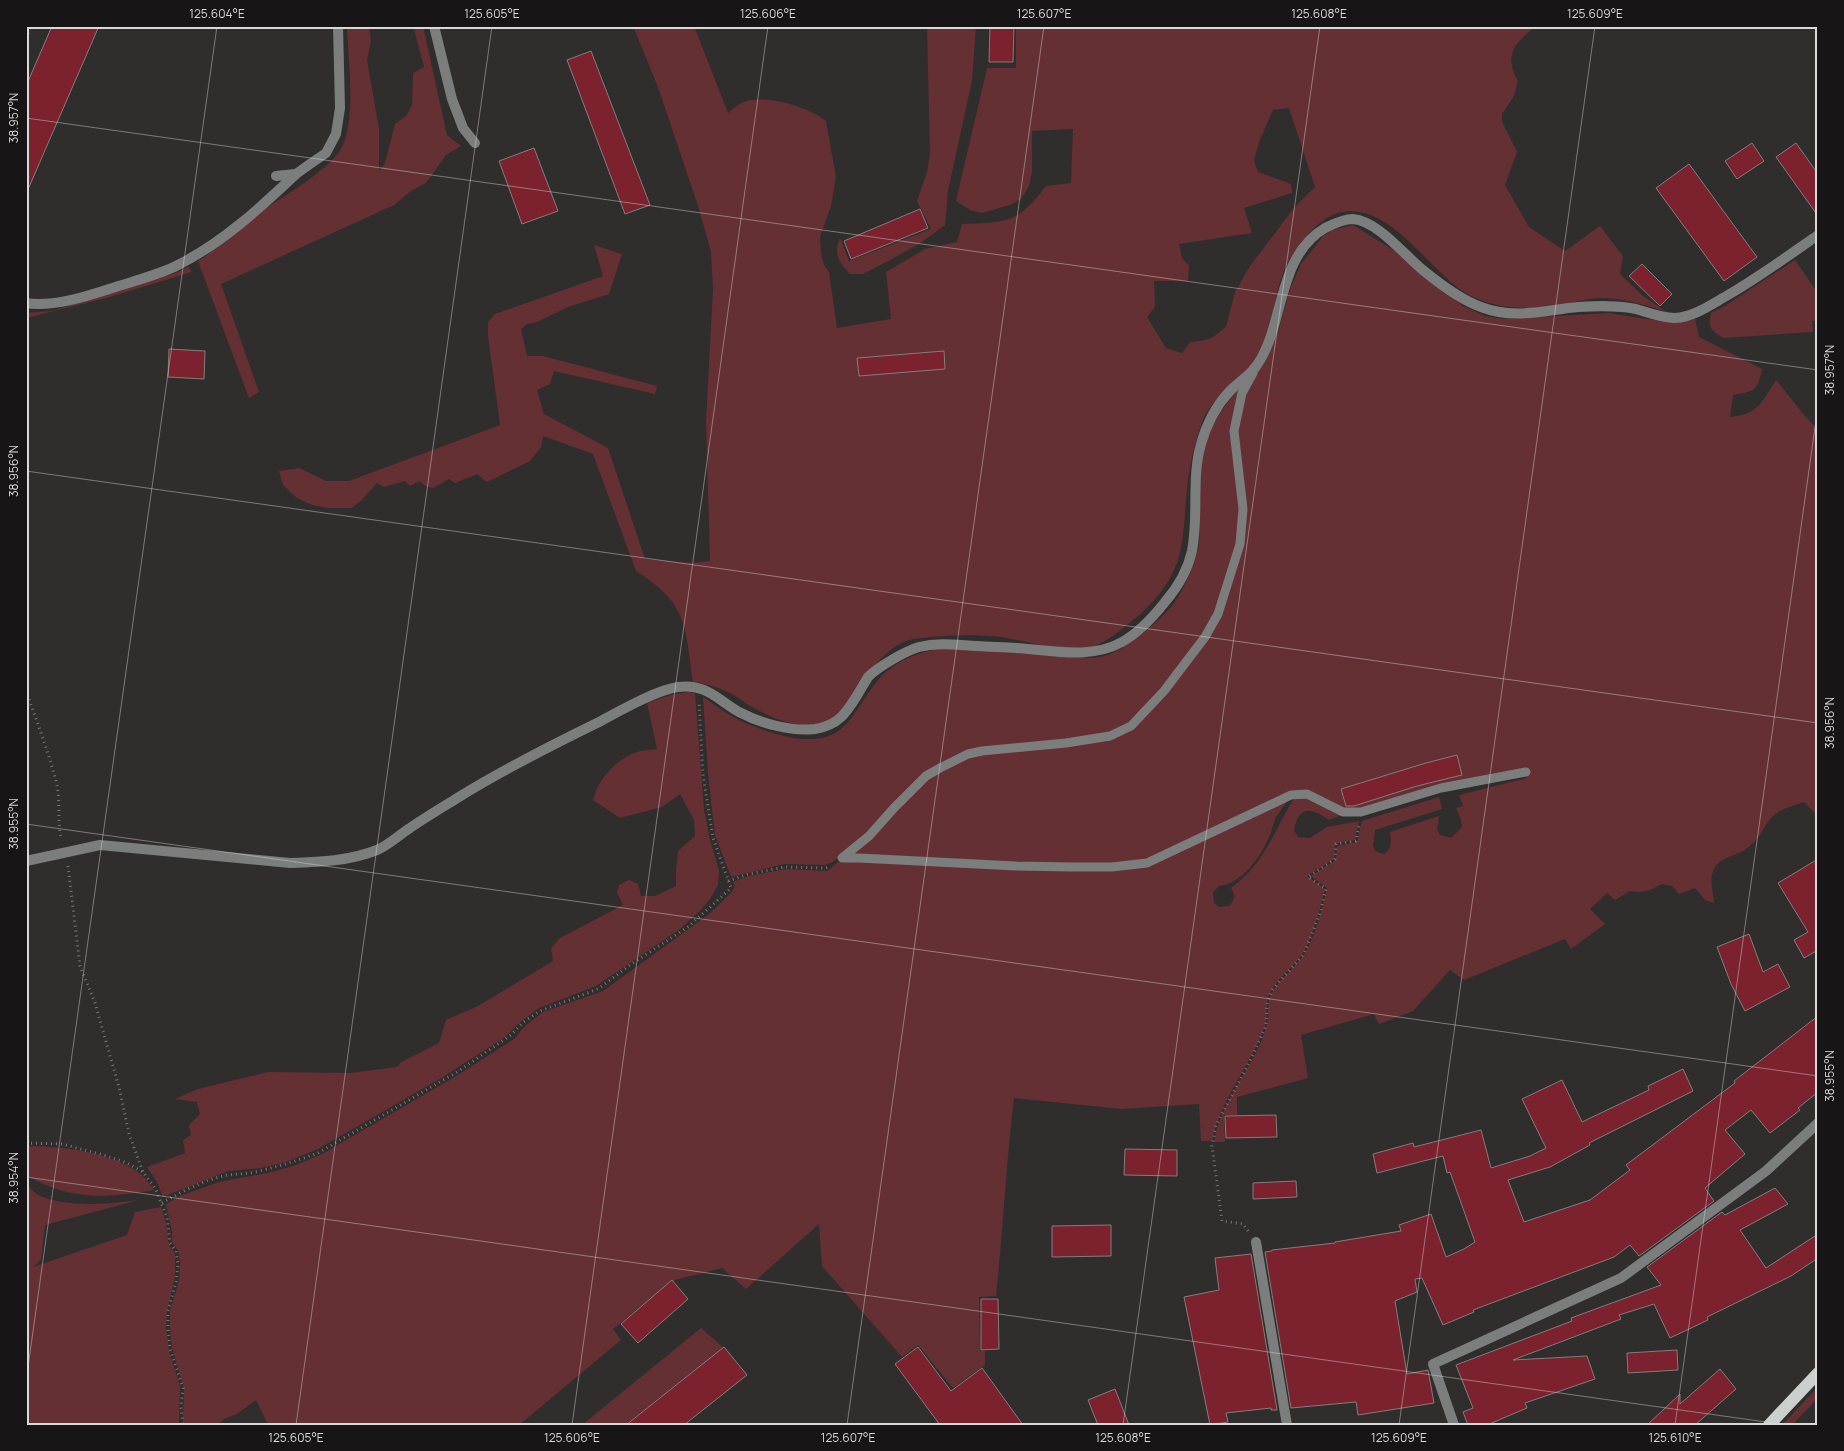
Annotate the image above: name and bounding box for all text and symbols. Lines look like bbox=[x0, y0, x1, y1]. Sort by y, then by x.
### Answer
text: 125.604°E bbox=[189, 5, 245, 22]
text: 125.605°E bbox=[464, 5, 520, 22]
text: 125.606°E bbox=[740, 5, 796, 22]
text: 125.607°E bbox=[1017, 5, 1071, 22]
text: 125.608°E bbox=[1291, 5, 1347, 22]
text: 125.609°E bbox=[1567, 5, 1623, 22]
text: 38.957°N bbox=[5, 93, 22, 143]
text: 38.957°N bbox=[1821, 345, 1838, 395]
text: 38.956°N bbox=[5, 445, 22, 497]
text: 38.956°N bbox=[1821, 697, 1838, 749]
text: 38.955°N bbox=[5, 798, 22, 850]
text: 38.955°N bbox=[1821, 1050, 1838, 1102]
text: 38.954°N bbox=[5, 1152, 22, 1204]
text: 125.605°E bbox=[268, 1429, 324, 1446]
text: 125.606°E bbox=[544, 1429, 600, 1446]
text: 125.607°E bbox=[821, 1429, 875, 1446]
text: 125.608°E bbox=[1095, 1429, 1151, 1446]
text: 125.609°E bbox=[1371, 1429, 1427, 1446]
text: 125.610°E bbox=[1649, 1429, 1702, 1446]

